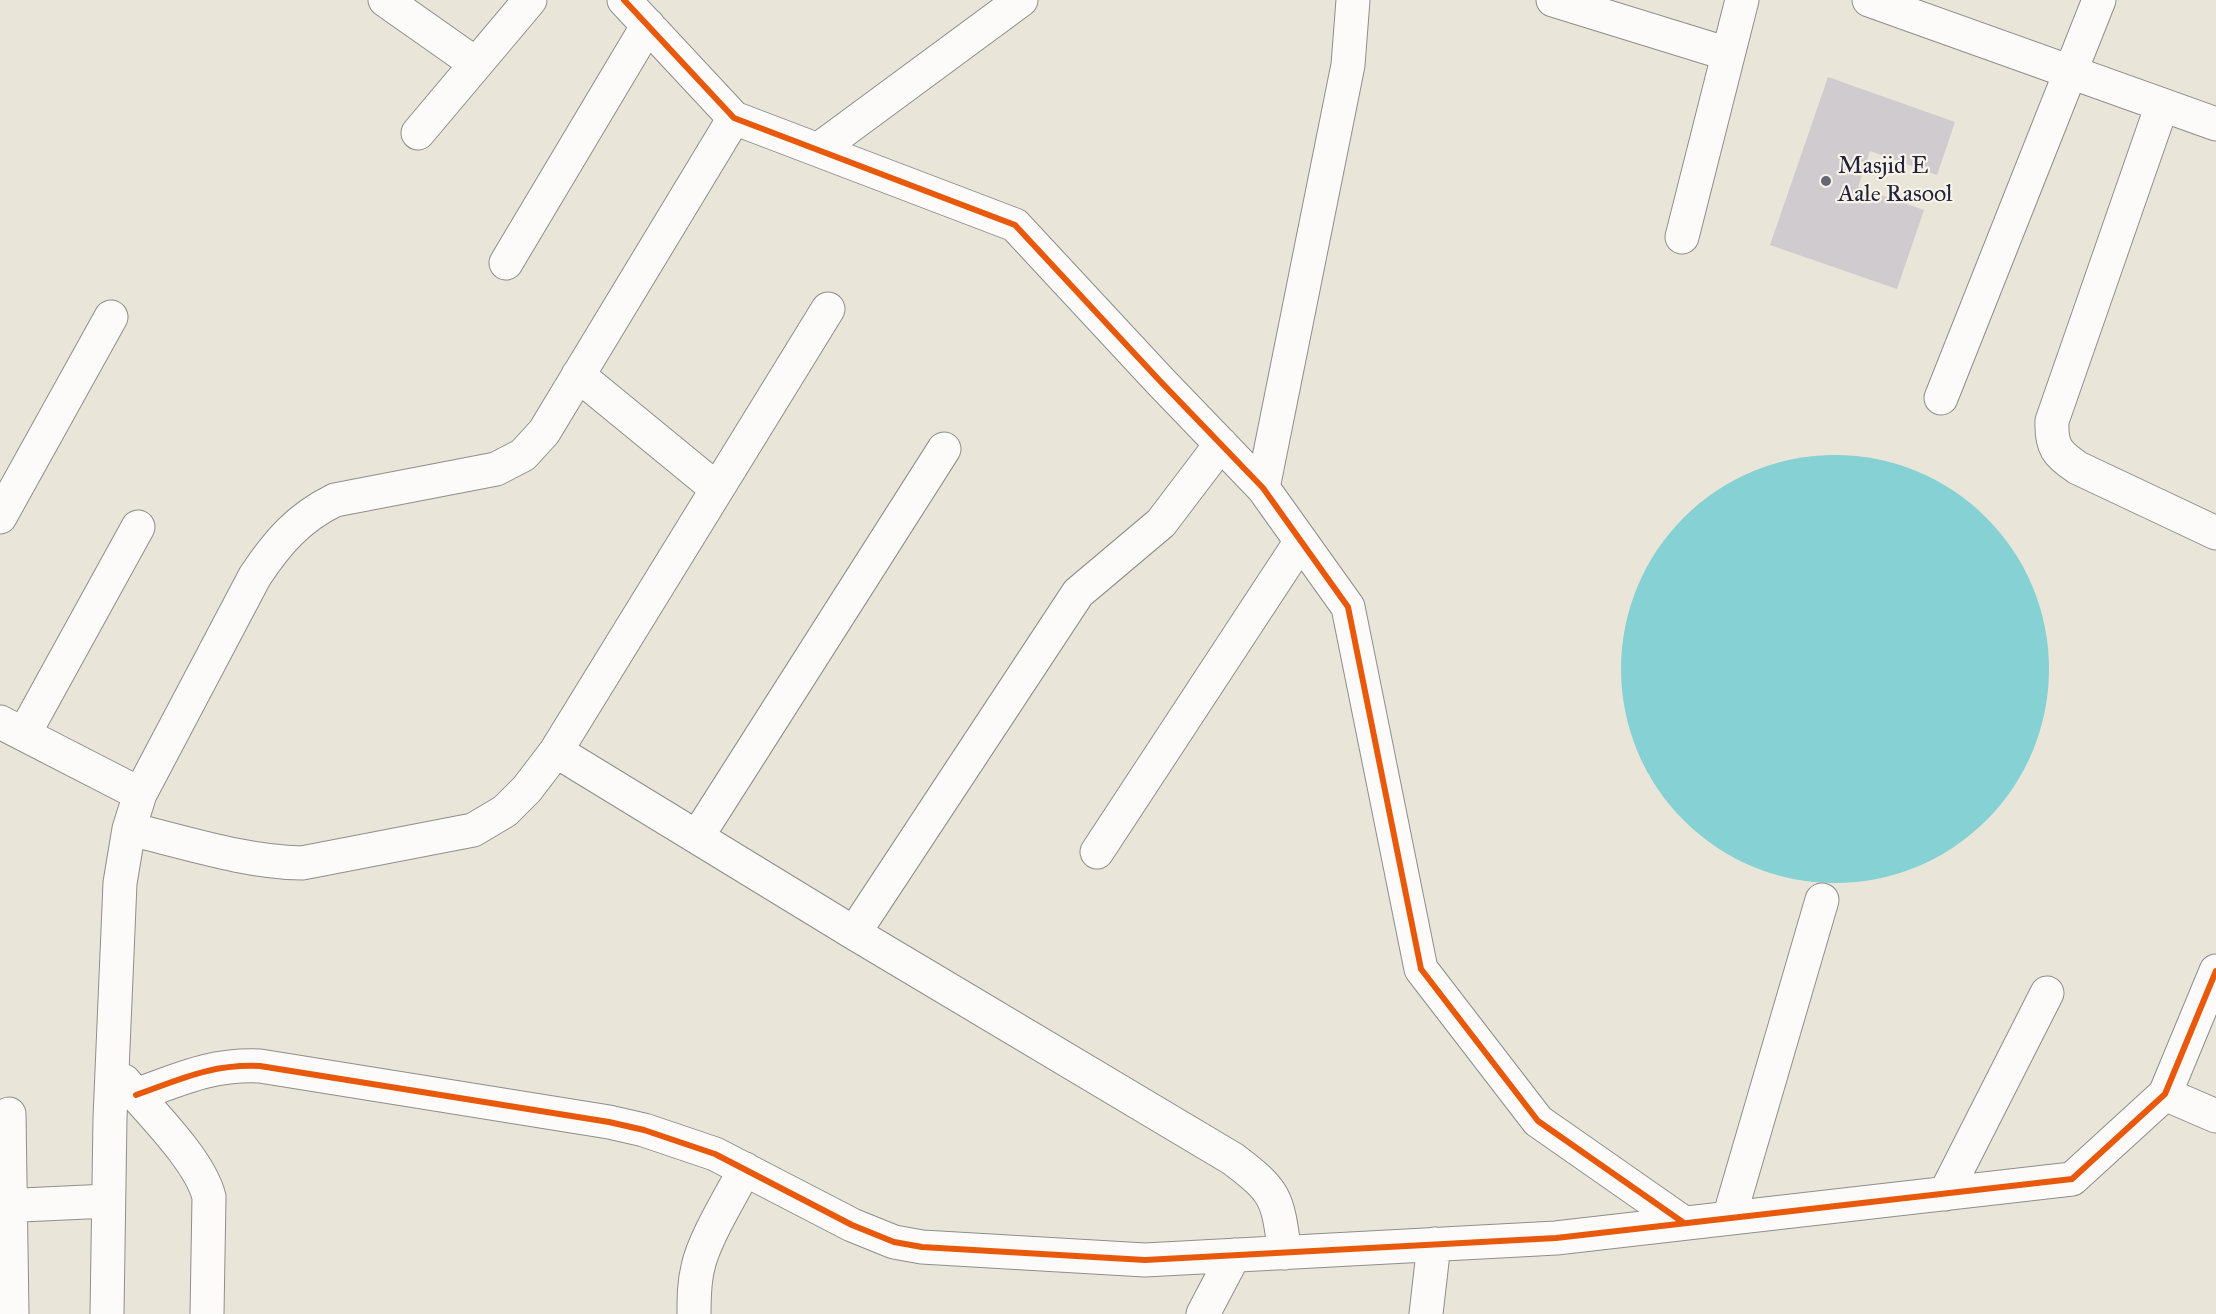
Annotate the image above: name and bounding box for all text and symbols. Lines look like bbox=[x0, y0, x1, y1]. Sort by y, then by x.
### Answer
place label: Masjid E Aale Rasool bbox=[1838, 153, 1953, 209]
marker: Masjid E Aale Rasool bbox=[1819, 174, 1833, 188]

